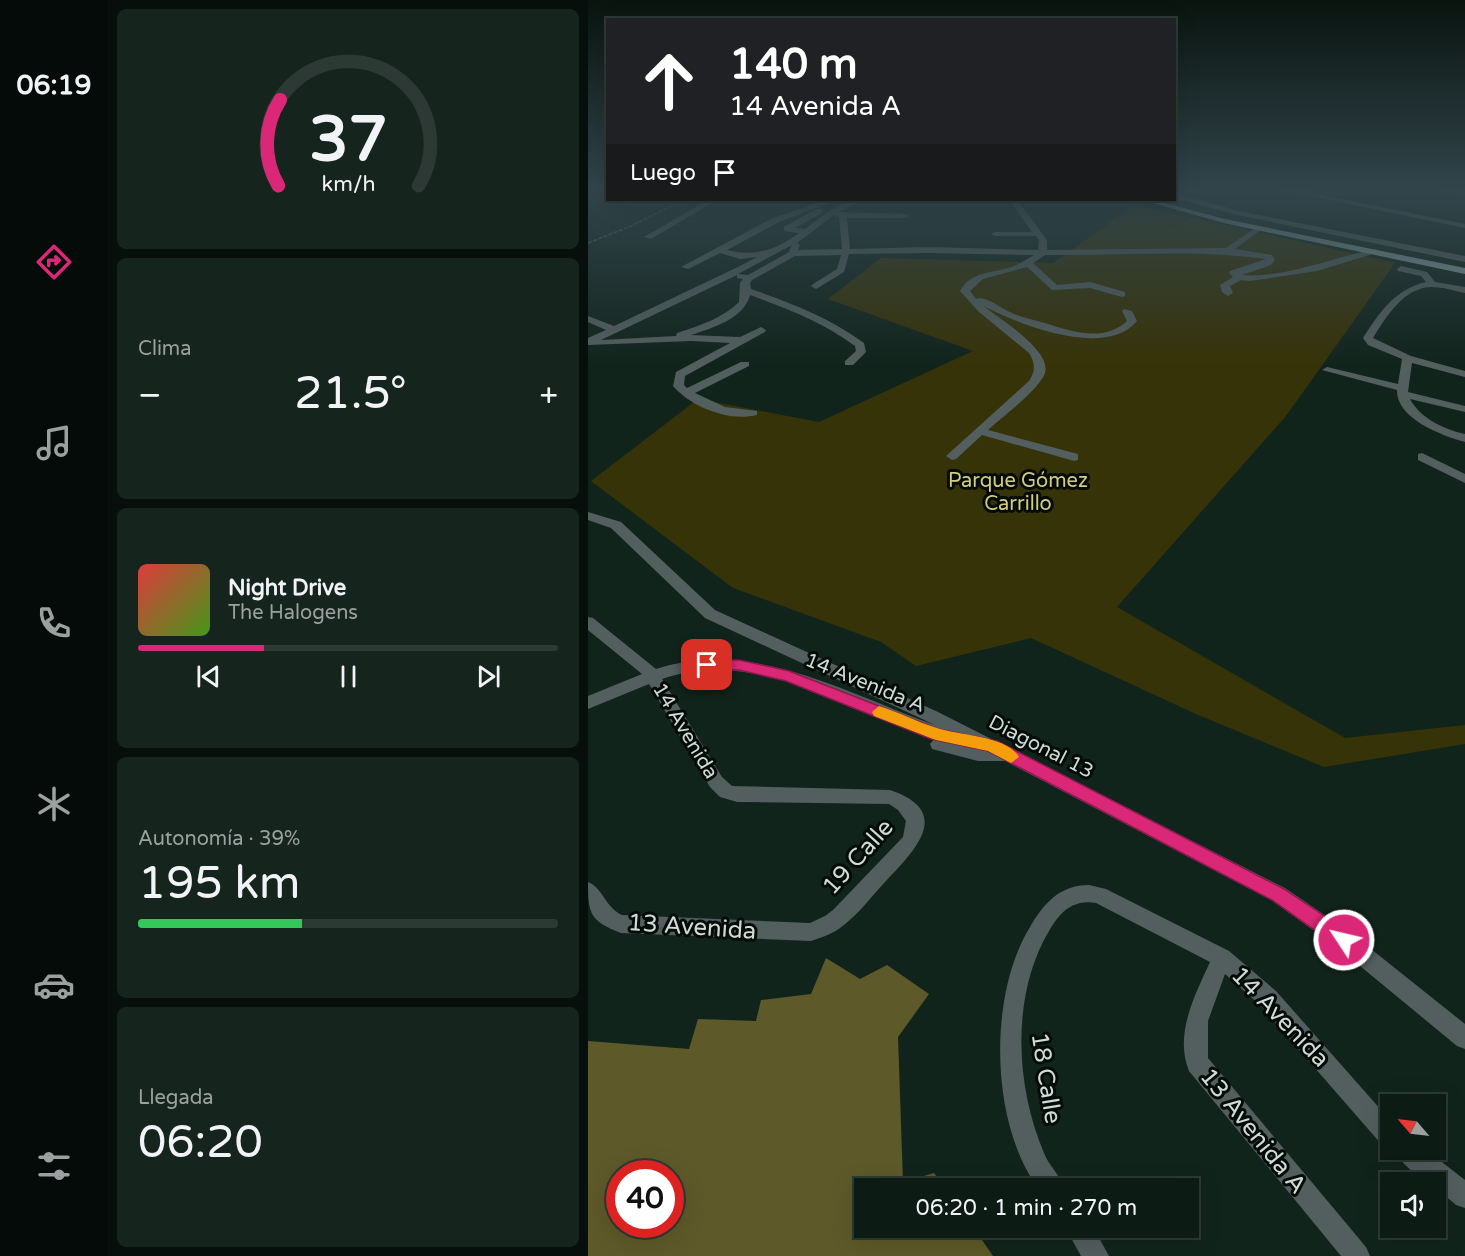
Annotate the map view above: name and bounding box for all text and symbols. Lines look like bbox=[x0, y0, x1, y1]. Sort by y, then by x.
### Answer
text: 140 m bbox=[729, 39, 858, 90]
icon: ahead bbox=[630, 42, 708, 120]
text: 06:19 bbox=[17, 69, 91, 102]
text: 14 Avenida A bbox=[729, 90, 901, 123]
text: 37 bbox=[309, 103, 387, 178]
icon: arrive bbox=[708, 156, 741, 189]
text: Luego bbox=[630, 160, 696, 186]
text: km/h bbox=[321, 172, 375, 198]
icon: directions bbox=[33, 241, 75, 283]
text: Clima bbox=[138, 337, 191, 361]
text: 21.5° bbox=[294, 367, 407, 421]
text: − bbox=[138, 376, 162, 415]
text: + bbox=[539, 376, 558, 415]
icon: music bbox=[33, 422, 75, 464]
park label: Parque Gómez Carrillo bbox=[948, 469, 1088, 516]
text: Night Drive bbox=[228, 575, 346, 601]
text: The Halogens bbox=[228, 601, 358, 625]
icon: phone bbox=[33, 602, 75, 644]
pin bbox=[681, 639, 732, 690]
icon: arrive bbox=[690, 648, 723, 681]
street label: 14 Avenida A bbox=[801, 648, 929, 718]
icon: previous bbox=[192, 660, 225, 693]
icon: pause bbox=[332, 660, 365, 693]
icon: next bbox=[472, 660, 505, 693]
street label: 14 Avenida bbox=[647, 679, 723, 783]
street label: Diagonal 13 bbox=[985, 710, 1097, 784]
icon: climate bbox=[33, 783, 75, 825]
street label: 19 Calle bbox=[816, 813, 900, 901]
text: Autonomía · 39% bbox=[138, 827, 300, 851]
text: 195 km bbox=[138, 857, 300, 911]
street label: 13 Avenida bbox=[627, 908, 757, 946]
position arrow bbox=[1312, 908, 1376, 972]
street label: 14 Avenida bbox=[1225, 961, 1335, 1073]
icon: car bbox=[33, 964, 75, 1006]
street label: 18 Calle bbox=[1024, 1030, 1068, 1126]
street label: 13 Avenida A bbox=[1194, 1062, 1312, 1200]
text: Llegada bbox=[138, 1086, 214, 1110]
north arrow bbox=[1380, 1094, 1446, 1160]
map controls bbox=[1380, 1094, 1446, 1238]
text: 06:20 bbox=[138, 1116, 263, 1170]
icon: filters bbox=[33, 1145, 75, 1187]
speed limit sign: 40 bbox=[606, 1160, 684, 1238]
button: sound bbox=[1380, 1172, 1446, 1238]
text: 06:20 · 1 min · 270 m bbox=[916, 1195, 1137, 1221]

